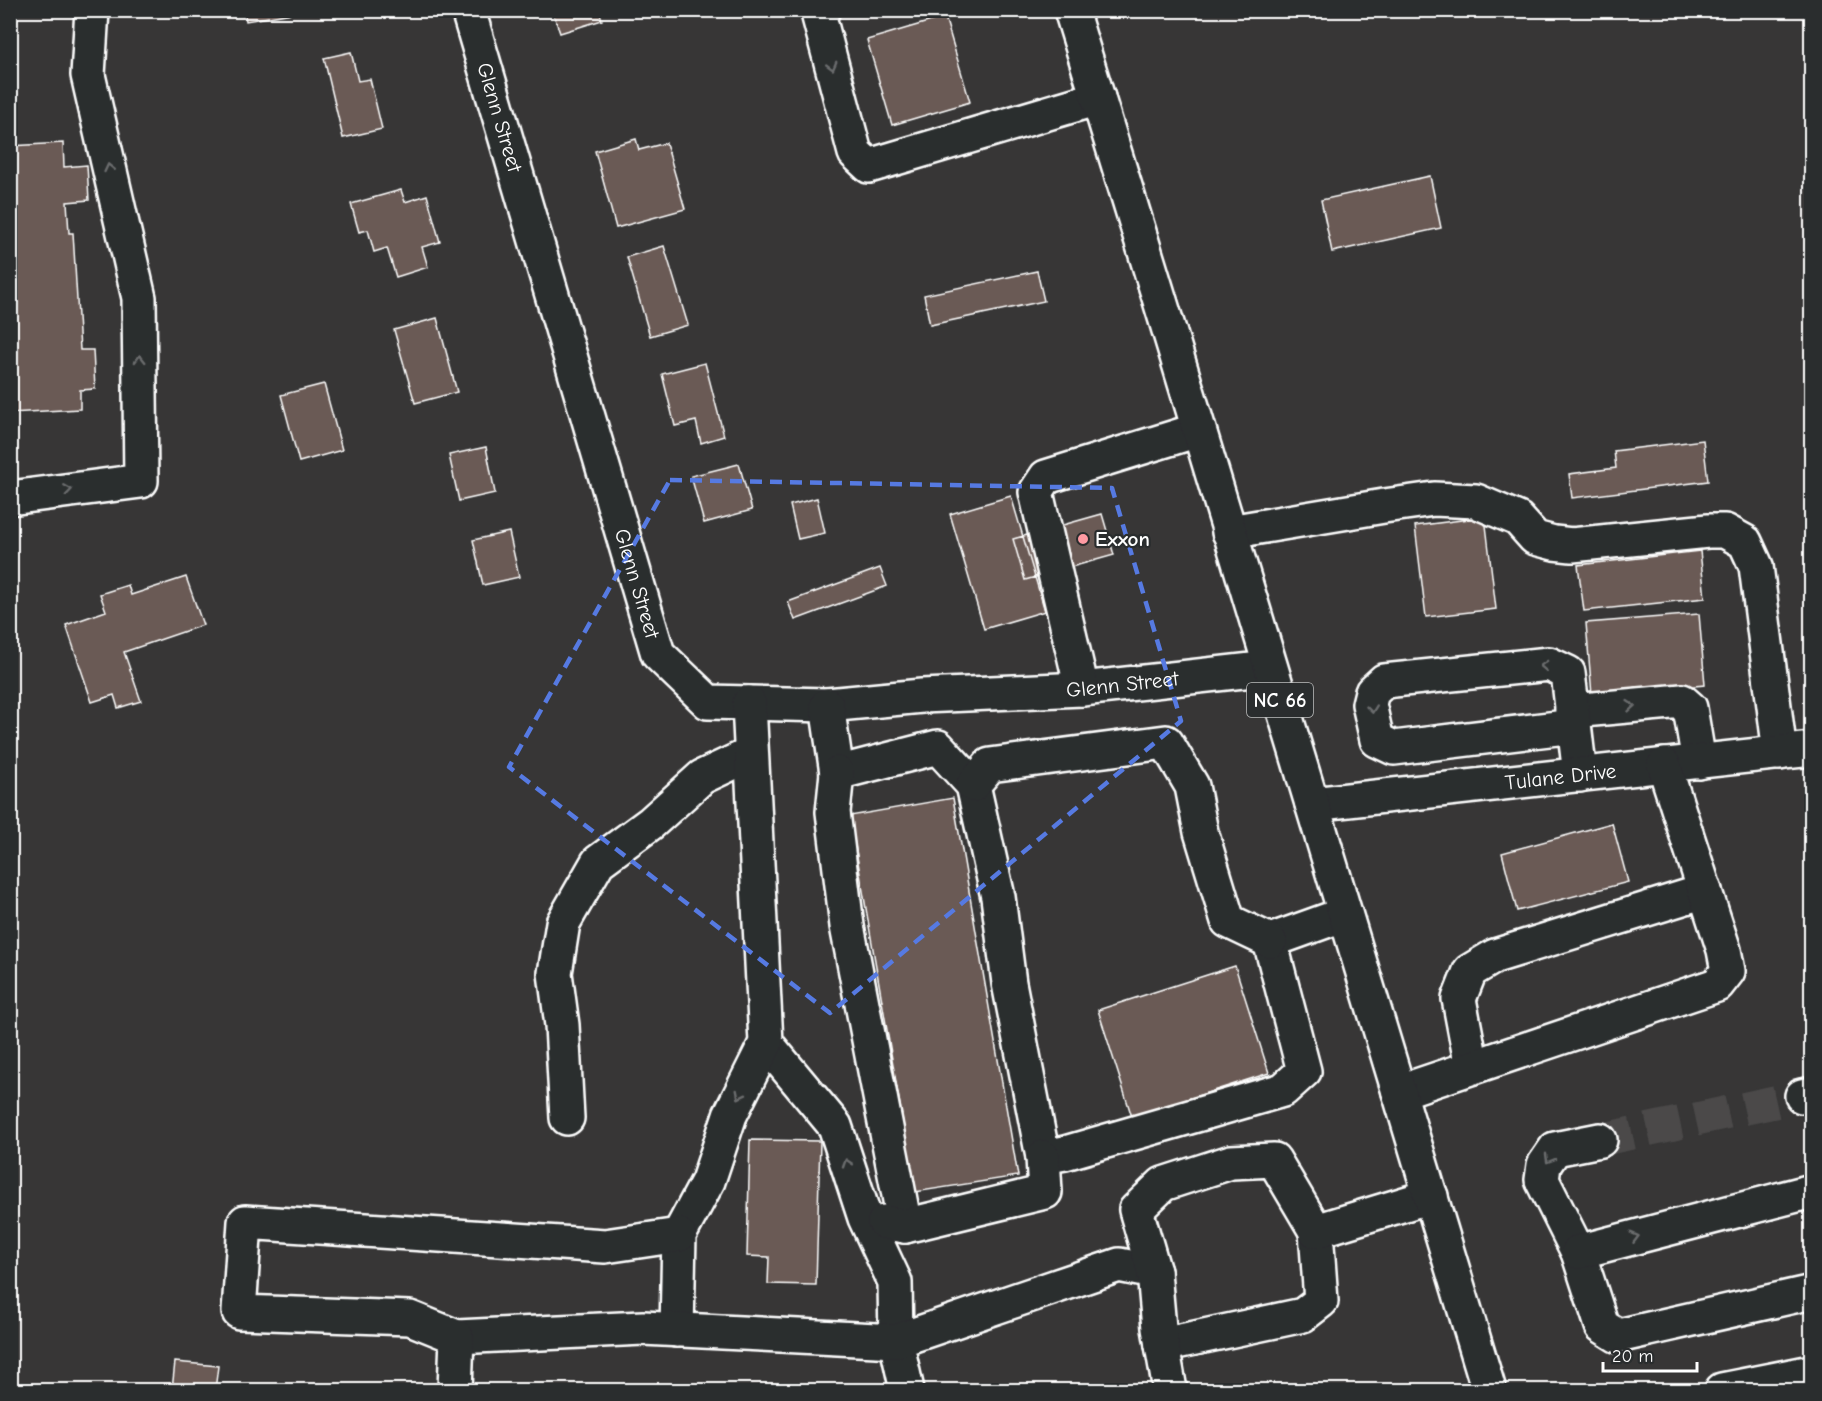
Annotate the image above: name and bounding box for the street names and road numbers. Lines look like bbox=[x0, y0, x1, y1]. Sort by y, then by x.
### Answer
street label: Glenn Street bbox=[472, 60, 527, 176]
street label: Glenn Street bbox=[610, 526, 665, 642]
street label: Glenn Street bbox=[1066, 666, 1181, 702]
road number: NC 66 bbox=[1247, 683, 1313, 717]
street label: Tulane Drive bbox=[1504, 759, 1617, 795]

